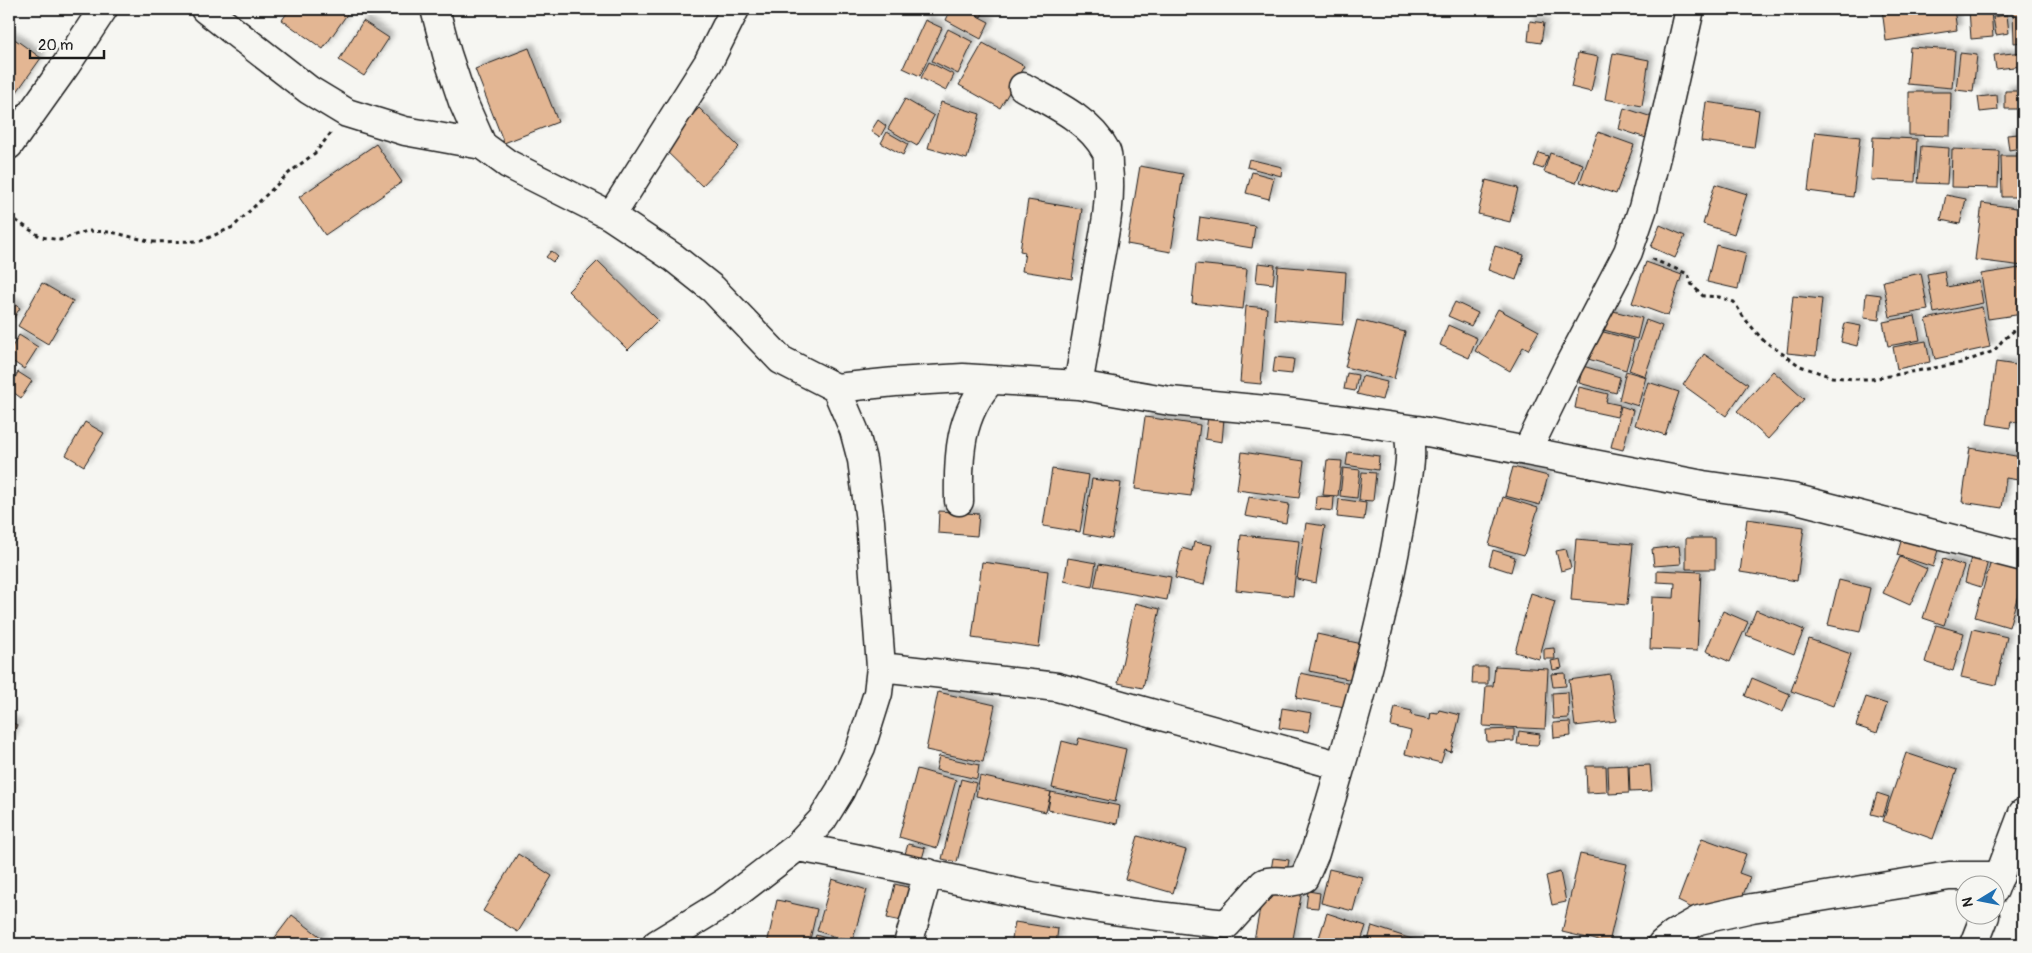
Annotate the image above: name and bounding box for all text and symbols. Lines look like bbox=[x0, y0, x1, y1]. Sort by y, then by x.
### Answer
scale bar bbox=[30, 28, 104, 60]
text: 20 m bbox=[38, 36, 73, 55]
north arrow bbox=[1954, 876, 2004, 926]
text: N bbox=[1958, 896, 1977, 908]

